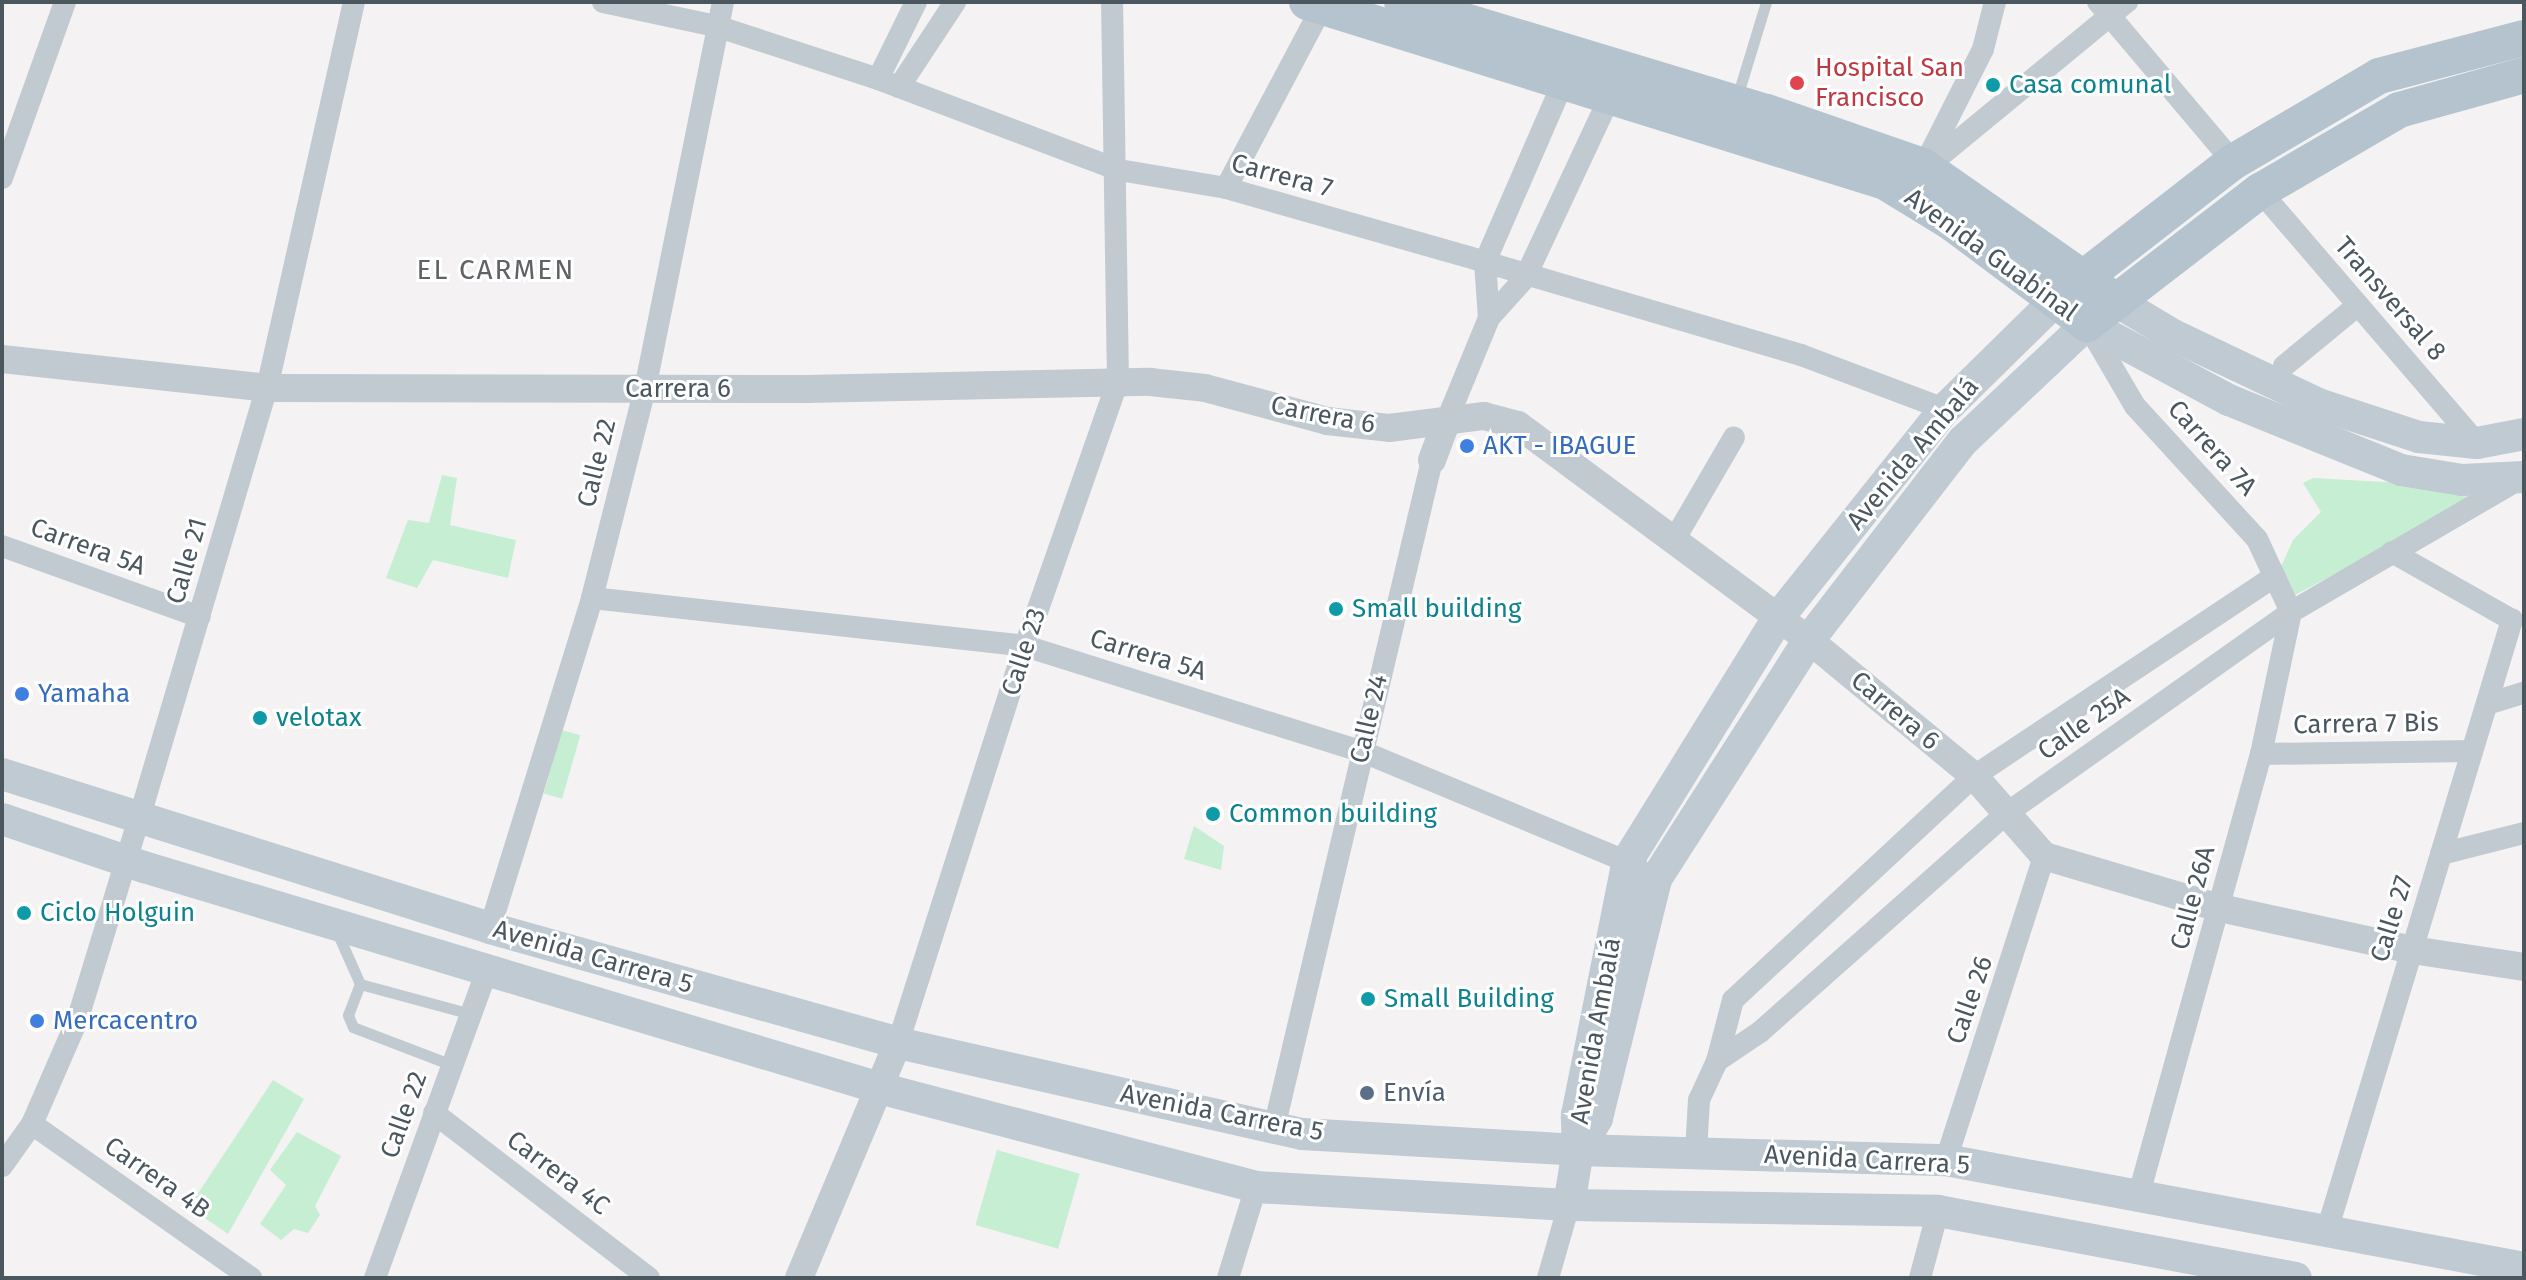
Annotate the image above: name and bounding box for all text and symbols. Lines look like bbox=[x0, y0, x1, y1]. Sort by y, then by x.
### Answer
place label: Hospital San Francisco bbox=[1815, 52, 1964, 114]
place label: Casa comunal bbox=[2009, 69, 2171, 101]
marker: Hospital San Francisco bbox=[1786, 72, 1808, 94]
marker: Casa comunal bbox=[1984, 76, 2002, 94]
street label: Carrera 7 bbox=[1228, 148, 1336, 204]
street label: Avenida Guabinal bbox=[1898, 182, 2084, 328]
street label: Transversal 8 bbox=[2328, 231, 2452, 367]
district label: EL CARMEN bbox=[417, 253, 575, 287]
street label: Avenida Ambalá bbox=[1840, 372, 1986, 536]
street label: Carrera 6 bbox=[625, 373, 731, 405]
street label: Carrera 6 bbox=[1268, 390, 1378, 440]
street label: Carrera 7A bbox=[2161, 394, 2263, 502]
street label: Calle 22 bbox=[571, 416, 623, 510]
place label: AKT - IBAGUE bbox=[1483, 430, 1636, 462]
marker: AKT - IBAGUE bbox=[1458, 437, 1476, 455]
street label: Carrera 5A bbox=[26, 512, 150, 582]
street label: Calle 21 bbox=[160, 514, 214, 608]
place label: Small building bbox=[1352, 593, 1521, 625]
marker: Small building bbox=[1327, 600, 1345, 618]
street label: Calle 23 bbox=[995, 604, 1053, 700]
street label: Carrera 5A bbox=[1086, 623, 1210, 687]
street label: Carrera 6 bbox=[1844, 665, 1946, 757]
street label: Calle 24 bbox=[1344, 671, 1394, 767]
place label: Yamaha bbox=[38, 678, 130, 710]
street label: Calle 25A bbox=[2032, 681, 2136, 767]
marker: Yamaha bbox=[13, 685, 31, 703]
place label: velotax bbox=[276, 702, 361, 734]
street label: Carrera 7 Bis bbox=[2293, 707, 2439, 741]
marker: velotax bbox=[251, 709, 269, 727]
place label: Common building bbox=[1229, 798, 1437, 830]
marker: Common building bbox=[1204, 805, 1222, 823]
street label: Calle 26A bbox=[2164, 843, 2222, 953]
street label: Calle 27 bbox=[2364, 872, 2420, 966]
place label: Ciclo Holguin bbox=[40, 897, 195, 929]
marker: Ciclo Holguin bbox=[15, 904, 33, 922]
street label: Avenida Carrera 5 bbox=[490, 914, 696, 1000]
street label: Avenida Ambalá bbox=[1564, 935, 1628, 1127]
street label: Calle 26 bbox=[1940, 952, 2000, 1048]
place label: Small Building bbox=[1384, 983, 1554, 1015]
marker: Small Building bbox=[1359, 990, 1377, 1008]
place label: Mercacentro bbox=[53, 1005, 198, 1037]
marker: Mercacentro bbox=[28, 1012, 46, 1030]
street label: Calle 22 bbox=[374, 1067, 434, 1163]
place label: Envía bbox=[1383, 1077, 1446, 1109]
street label: Avenida Carrera 5 bbox=[1118, 1078, 1326, 1148]
marker: Envía bbox=[1358, 1084, 1376, 1102]
street label: Carrera 4C bbox=[501, 1124, 615, 1222]
street label: Carrera 4B bbox=[98, 1130, 216, 1226]
street label: Avenida Carrera 5 bbox=[1763, 1139, 1971, 1181]

